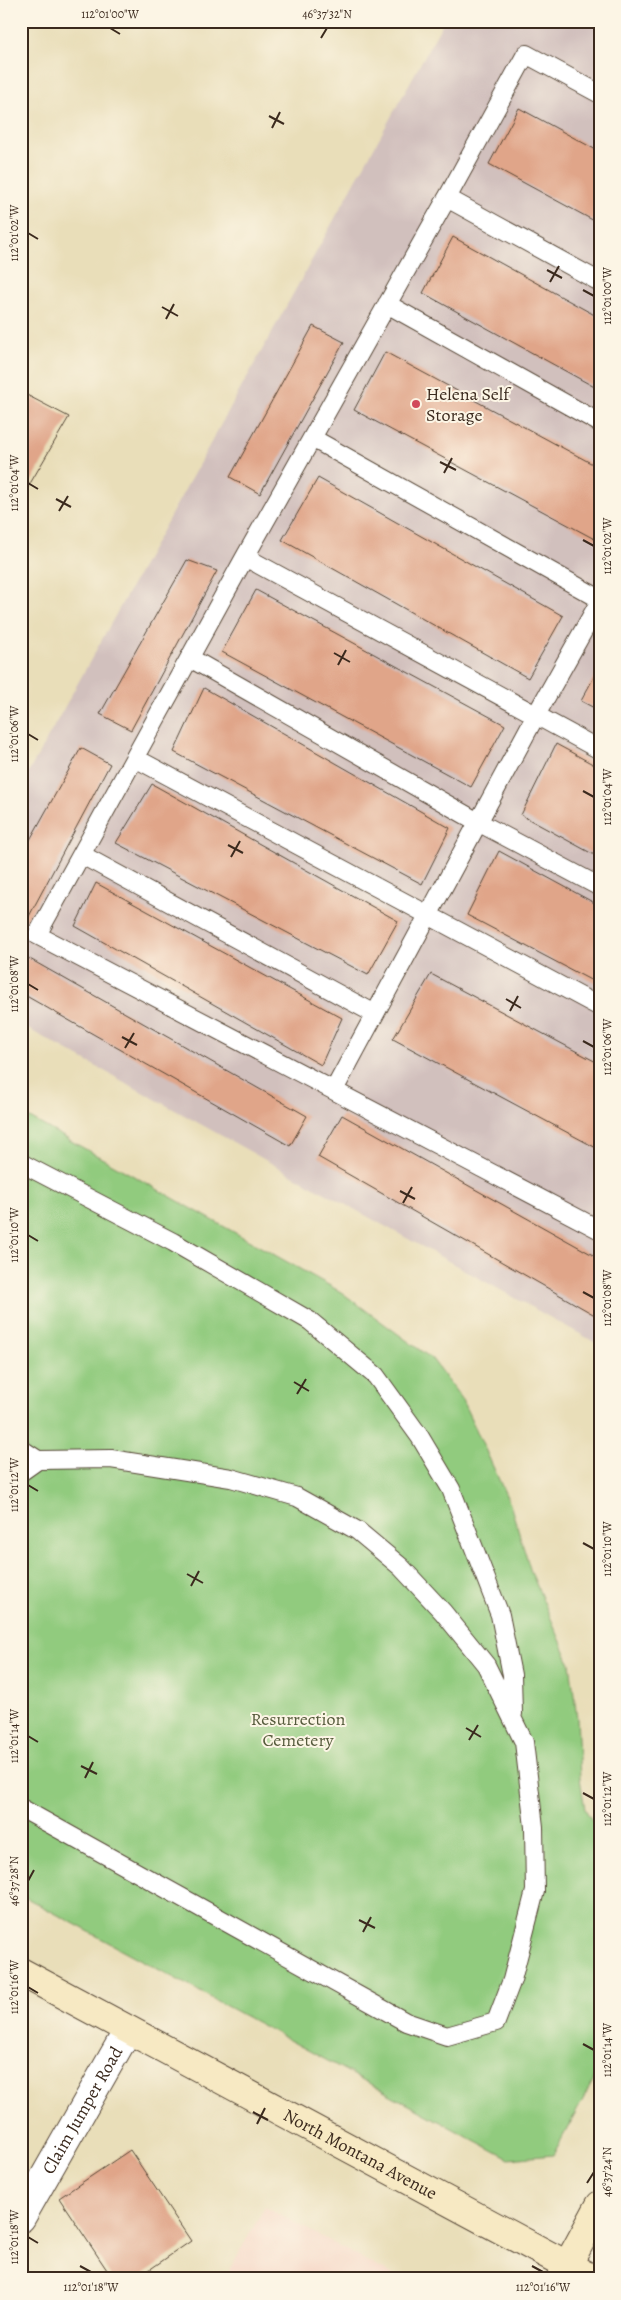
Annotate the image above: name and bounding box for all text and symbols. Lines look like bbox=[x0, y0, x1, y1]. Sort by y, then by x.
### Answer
text: 112°01'00"W bbox=[81, 6, 140, 22]
text: 46°37'32"N bbox=[302, 6, 352, 22]
text: 112°01'02"W bbox=[6, 204, 22, 262]
text: 112°01'00"W bbox=[599, 266, 615, 325]
place label: Helena Self Storage bbox=[426, 382, 512, 427]
marker: Helena Self Storage bbox=[410, 398, 422, 410]
text: 112°01'04"W bbox=[6, 454, 22, 511]
text: 112°01'02"W bbox=[599, 517, 615, 575]
text: 112°01'06"W bbox=[6, 705, 22, 762]
text: 112°01'04"W bbox=[599, 768, 615, 825]
text: 112°01'08"W bbox=[6, 955, 22, 1013]
text: 112°01'06"W bbox=[599, 1018, 615, 1075]
text: 112°01'10"W bbox=[6, 1206, 22, 1263]
text: 112°01'08"W bbox=[599, 1269, 615, 1327]
text: 112°01'12"W bbox=[6, 1457, 22, 1512]
text: 112°01'10"W bbox=[599, 1520, 615, 1577]
park label: Resurrection Cemetery bbox=[251, 1707, 345, 1752]
text: 112°01'14"W bbox=[6, 1708, 22, 1763]
text: 112°01'12"W bbox=[599, 1771, 615, 1826]
text: 46°37'28"N bbox=[6, 1855, 22, 1906]
text: 112°01'16"W bbox=[6, 1959, 22, 2014]
text: 112°01'14"W bbox=[599, 2022, 615, 2077]
street label: Claim Jumper Road bbox=[36, 2042, 128, 2178]
street label: North Montana Avenue bbox=[279, 2103, 441, 2205]
text: 46°37'24"N bbox=[599, 2147, 615, 2197]
text: 112°01'18"W bbox=[6, 2209, 22, 2264]
text: 112°01'18"W bbox=[64, 2279, 119, 2295]
text: 112°01'16"W bbox=[516, 2279, 571, 2295]

